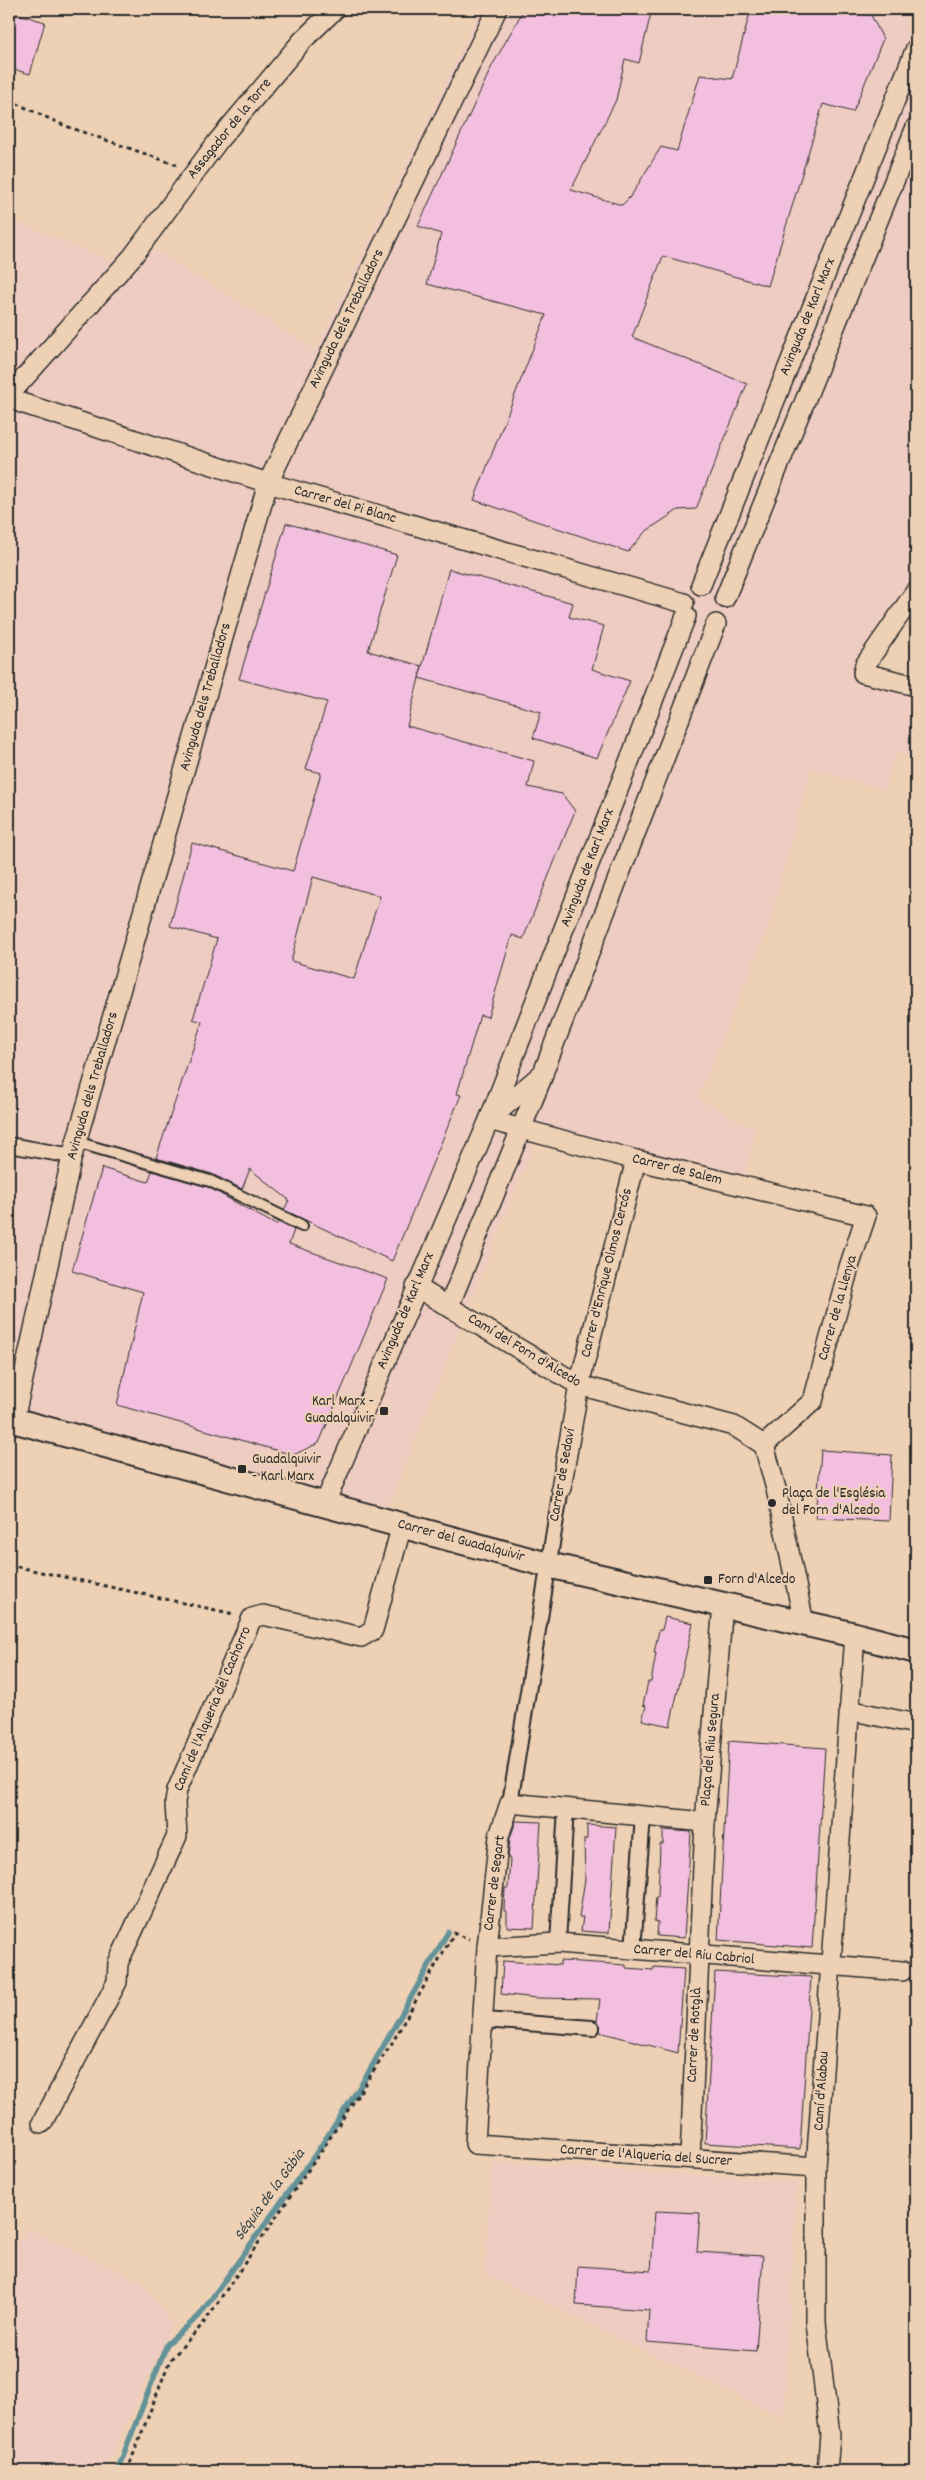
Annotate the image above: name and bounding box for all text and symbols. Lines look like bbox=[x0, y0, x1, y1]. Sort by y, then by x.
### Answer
street label: Assagador de la Torre bbox=[182, 73, 278, 184]
street label: Avinguda dels Treballadors bbox=[304, 245, 390, 393]
street label: Avinguda de Karl Marx bbox=[774, 254, 842, 379]
street label: Carrer del Pi Blanc bbox=[291, 480, 399, 530]
street label: Avinguda dels Treballadors bbox=[174, 620, 238, 774]
street label: Avinguda de Karl Marx bbox=[555, 805, 621, 930]
street label: Avinguda dels Treballadors bbox=[61, 1009, 125, 1163]
street label: Carrer de Salem bbox=[630, 1148, 724, 1192]
street label: Carrer d'Enrique Olmos Cercós bbox=[575, 1186, 639, 1360]
street label: Avinguda de Karl Marx bbox=[371, 1249, 441, 1373]
street label: Carrer de la Llenya bbox=[812, 1252, 864, 1363]
street label: Camí del Forn d'Alcedo bbox=[463, 1308, 585, 1394]
place label: Karl Marx - Guadalquivir bbox=[305, 1391, 374, 1430]
marker: Karl Marx - Guadalquivir bbox=[378, 1405, 390, 1417]
street label: Carrer de Sedaví bbox=[544, 1425, 582, 1523]
place label: Guadalquivir - Karl Marx bbox=[252, 1449, 322, 1488]
marker: Guadalquivir - Karl Marx bbox=[236, 1463, 248, 1475]
place label: Plaça de l'Església del Forn d'Alcedo bbox=[782, 1483, 886, 1522]
marker: Plaça de l'Església del Forn d'Alcedo bbox=[766, 1497, 778, 1509]
street label: Carrer del Guadalquivir bbox=[395, 1513, 528, 1569]
place label: Forn d'Alcedo bbox=[718, 1569, 796, 1591]
marker: Forn d'Alcedo bbox=[702, 1574, 714, 1586]
street label: Camí de l'Alqueria del Cachorro bbox=[168, 1623, 258, 1795]
street label: Plaça del Riu Segura bbox=[695, 1692, 727, 1807]
street label: Carrer de Segart bbox=[478, 1833, 512, 1932]
street label: Carrer del Riu Cabriol bbox=[633, 1939, 756, 1971]
street label: Carrer de Rotglà bbox=[682, 1986, 709, 2083]
street label: Camí d'Alabau bbox=[808, 2050, 836, 2132]
street label: Carrer de l'Alqueria del Sucrer bbox=[559, 2139, 733, 2173]
water label: Séquia de la Gàbia bbox=[229, 2143, 312, 2246]

